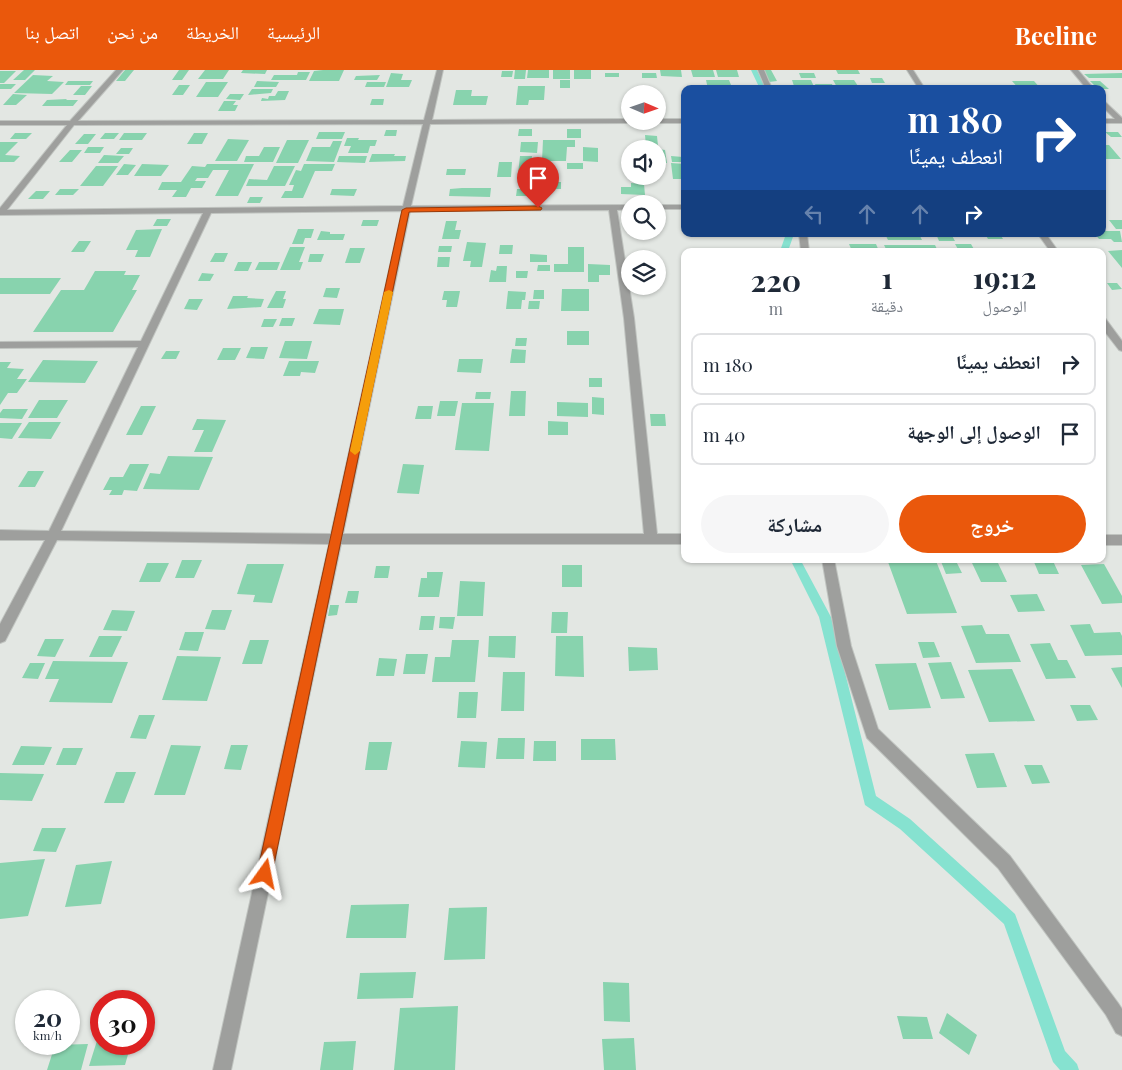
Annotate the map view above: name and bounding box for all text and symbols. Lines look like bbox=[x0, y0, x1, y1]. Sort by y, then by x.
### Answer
text: Beeline bbox=[1015, 19, 1097, 51]
text: اتصل بنا bbox=[25, 20, 79, 44]
text: من نحن bbox=[107, 20, 158, 44]
text: الخريطة bbox=[186, 20, 239, 44]
text: الرئيسية bbox=[267, 20, 320, 44]
north arrow bbox=[621, 85, 666, 130]
map controls bbox=[621, 85, 666, 295]
text: 180 m bbox=[908, 95, 1003, 142]
icon: right bbox=[1021, 105, 1086, 170]
button: sound bbox=[621, 140, 666, 185]
text: انعطف يمينًا bbox=[909, 140, 1003, 170]
pin bbox=[517, 157, 559, 208]
icon: arrive bbox=[524, 164, 552, 192]
button: search bbox=[621, 195, 666, 240]
icon: left bbox=[800, 200, 828, 228]
icon: ahead bbox=[853, 200, 881, 228]
icon: ahead bbox=[906, 200, 934, 228]
icon: right bbox=[959, 200, 987, 228]
button: layers bbox=[621, 250, 666, 295]
text: 1 bbox=[881, 257, 893, 297]
text: 19:12 bbox=[973, 257, 1037, 297]
text: 220 bbox=[750, 260, 801, 300]
text: دقيقة bbox=[871, 295, 903, 316]
text: الوصول bbox=[982, 295, 1027, 316]
text: m bbox=[769, 298, 783, 319]
text: انعطف يمينًا bbox=[956, 348, 1041, 374]
icon: right bbox=[1056, 350, 1084, 378]
text: 180 m bbox=[703, 351, 753, 377]
text: الوصول إلى الوجهة bbox=[907, 418, 1041, 444]
icon: arrive bbox=[1056, 420, 1084, 448]
text: 40 m bbox=[703, 421, 745, 447]
button: مشاركة bbox=[701, 495, 889, 553]
button: خروج bbox=[899, 495, 1086, 553]
position arrow bbox=[238, 847, 290, 899]
speed limit sign: 30 bbox=[90, 990, 155, 1055]
text: 20 bbox=[33, 1000, 62, 1033]
text: km/h bbox=[33, 1027, 62, 1043]

